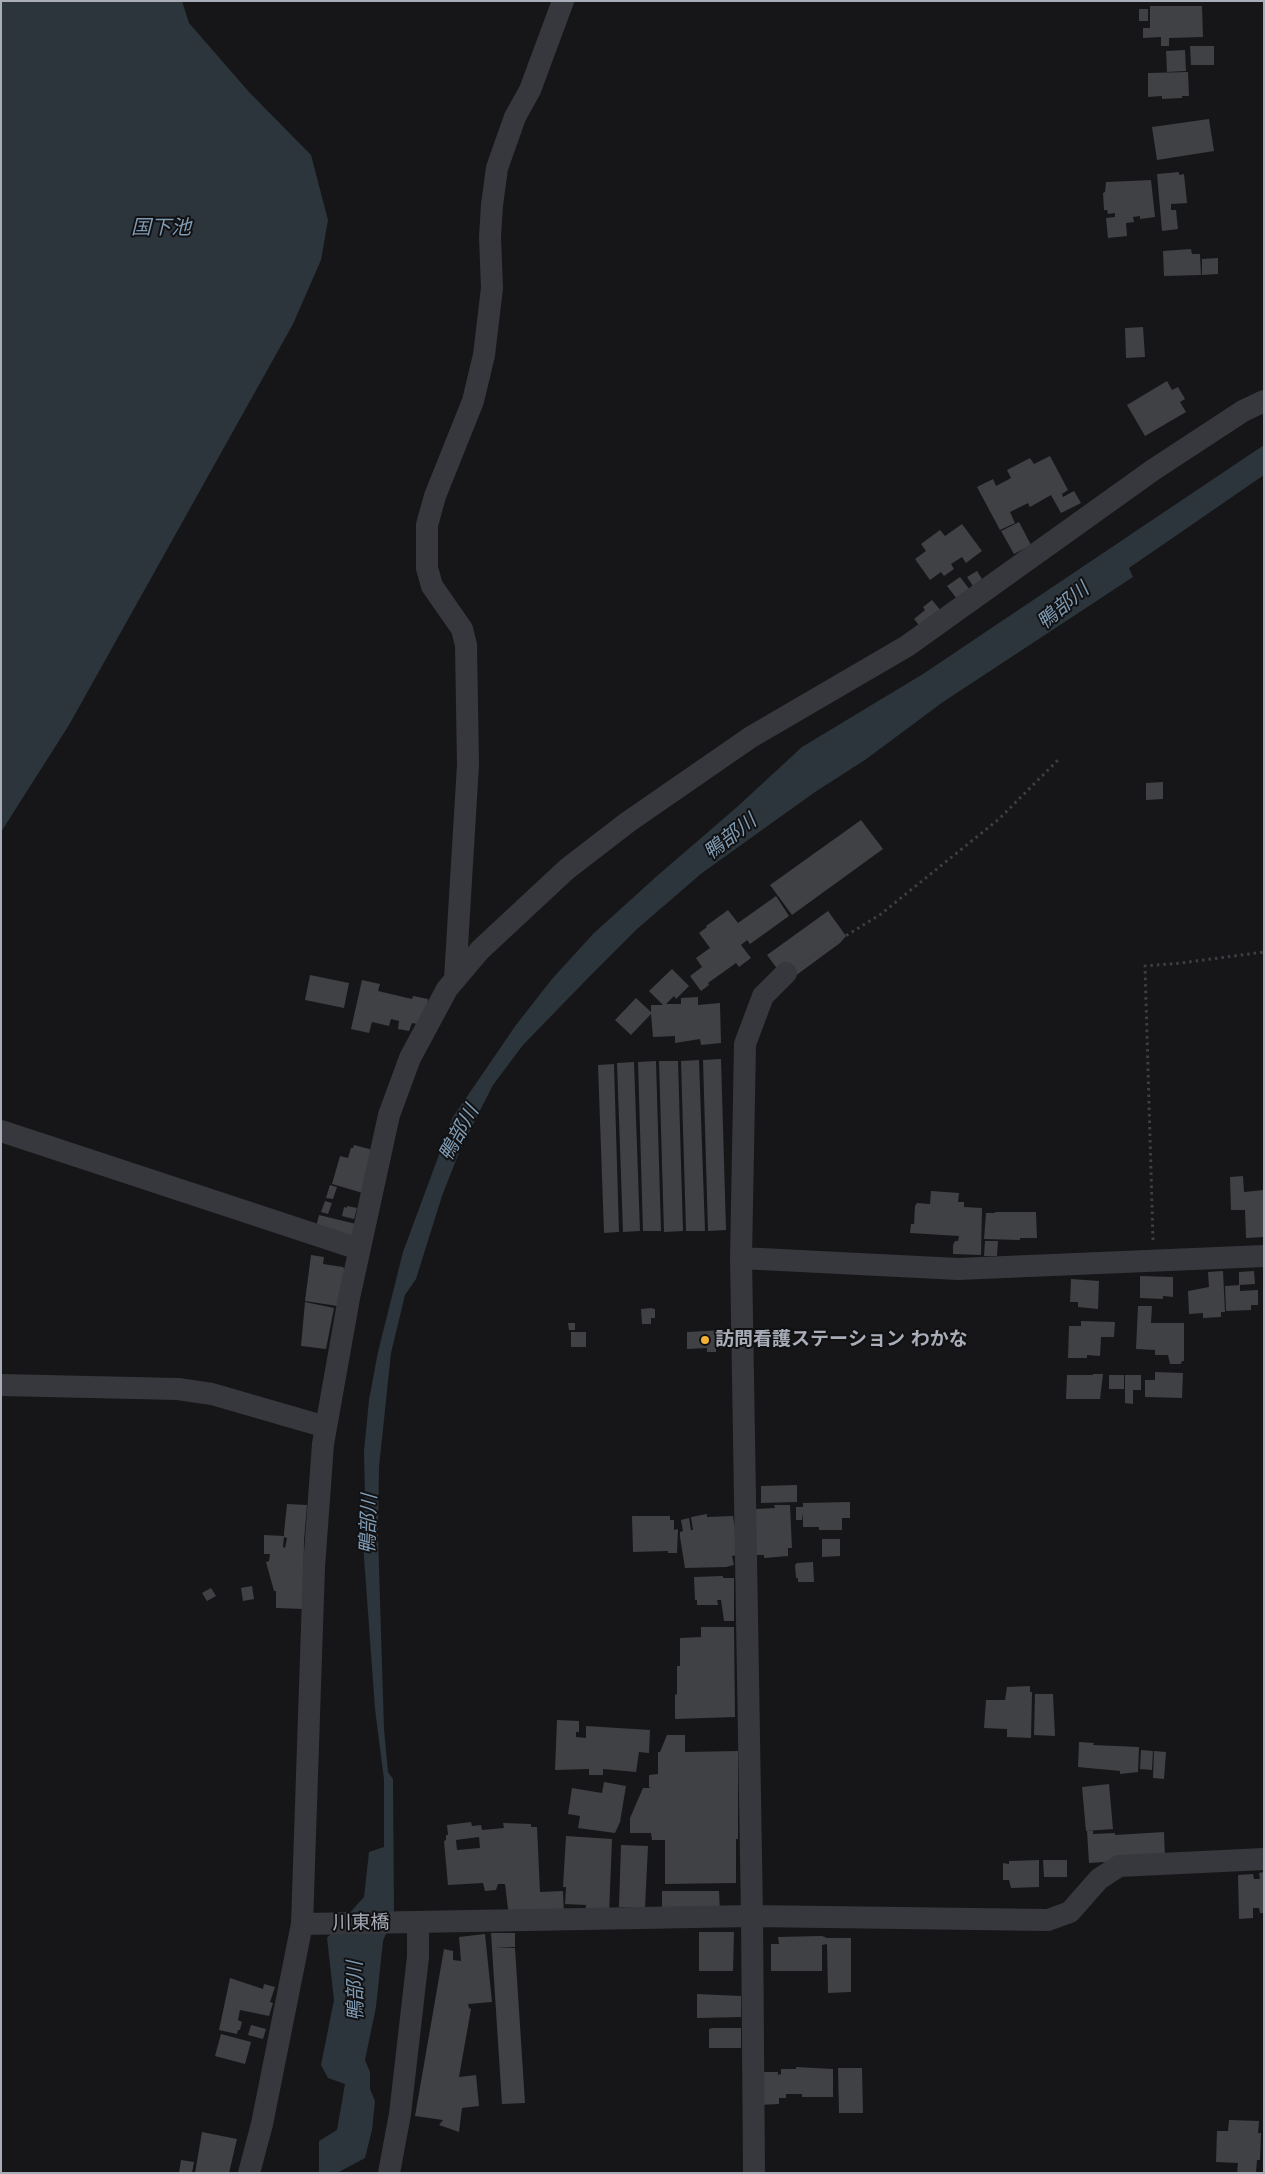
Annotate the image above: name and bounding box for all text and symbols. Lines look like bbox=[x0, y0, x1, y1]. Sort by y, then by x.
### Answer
water label: 国下池 bbox=[131, 217, 191, 241]
water label: 鴨部川 bbox=[1033, 579, 1095, 635]
water label: 鴨部川 bbox=[700, 810, 762, 866]
water label: 鴨部川 bbox=[435, 1102, 485, 1166]
place label: 訪問看護ステーション わかな bbox=[715, 1329, 968, 1351]
marker: 訪問看護ステーション わかな bbox=[699, 1334, 711, 1346]
water label: 鴨部川 bbox=[357, 1494, 383, 1554]
street label: 川東橋 bbox=[332, 1912, 390, 1936]
water label: 鴨部川 bbox=[344, 1961, 370, 2021]

